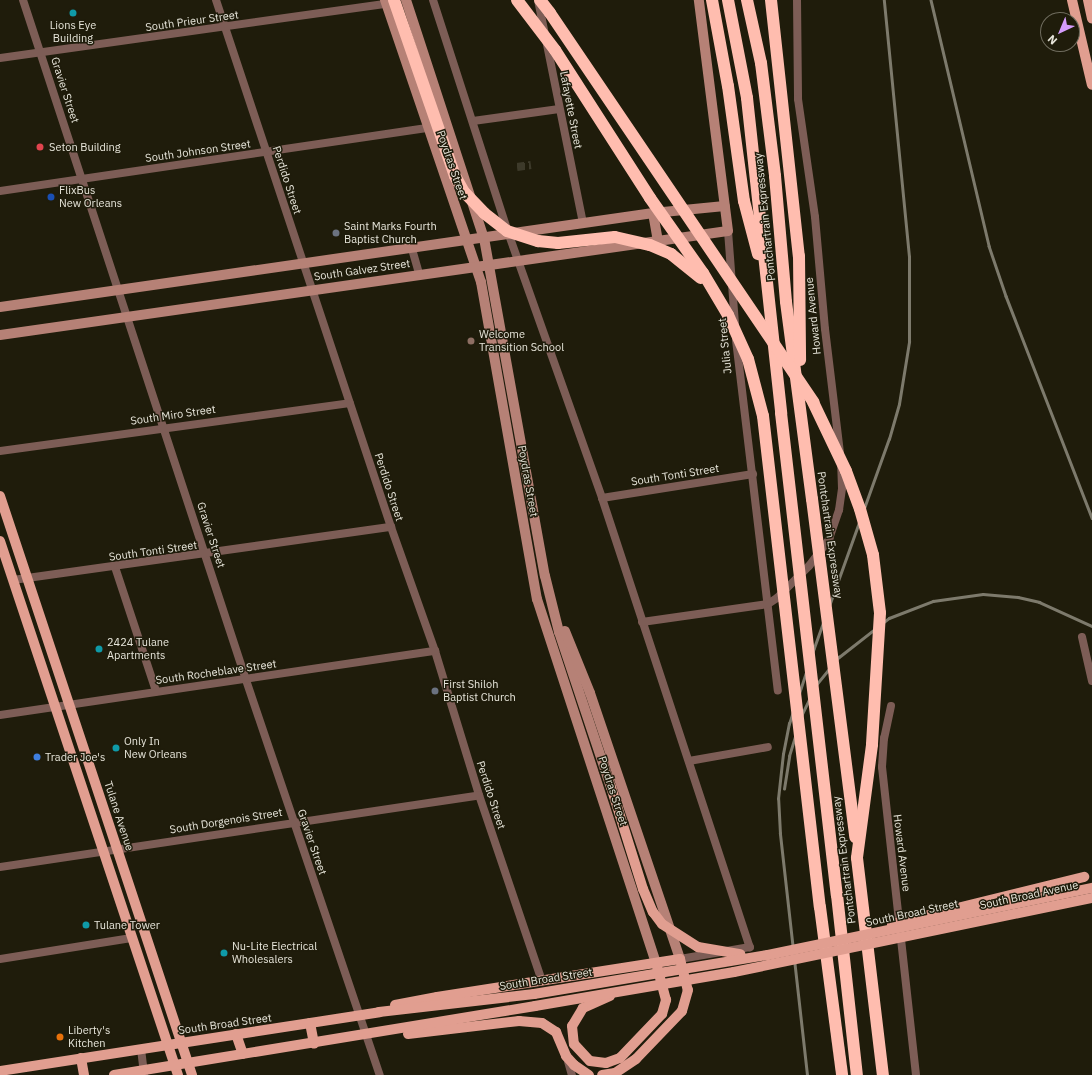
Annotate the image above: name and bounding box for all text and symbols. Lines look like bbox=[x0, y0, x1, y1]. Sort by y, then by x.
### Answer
marker: Lions Eye Building bbox=[68, 8, 78, 18]
street label: South Prieur Street bbox=[145, 8, 239, 34]
north arrow bbox=[1040, 12, 1080, 52]
place label: Lions Eye Building bbox=[50, 19, 96, 45]
text: N bbox=[1045, 32, 1060, 48]
street label: Gravier Street bbox=[48, 55, 82, 125]
street label: Lafayette Street bbox=[557, 70, 585, 150]
street label: Poydras Street bbox=[434, 129, 470, 201]
street label: South Johnson Street bbox=[144, 137, 252, 165]
place label: Seton Building bbox=[49, 140, 121, 154]
marker: Seton Building bbox=[34, 141, 46, 153]
street label: Perdido Street bbox=[270, 144, 304, 216]
street label: Pontchartrain Expressway bbox=[752, 152, 778, 282]
place label: FlixBus New Orleans bbox=[59, 184, 122, 210]
marker: FlixBus New Orleans bbox=[46, 192, 56, 202]
place label: Saint Marks Fourth Baptist Church bbox=[344, 220, 437, 246]
marker: Saint Marks Fourth Baptist Church bbox=[331, 228, 341, 238]
street label: South Galvez Street bbox=[313, 257, 411, 283]
street label: Howard Avenue bbox=[802, 277, 824, 355]
street label: Julia Street bbox=[715, 317, 735, 375]
place label: Welcome Transition School bbox=[479, 328, 564, 354]
marker: Welcome Transition School bbox=[466, 336, 476, 346]
street label: South Miro Street bbox=[129, 402, 217, 428]
street label: Poydras Street bbox=[515, 444, 541, 518]
street label: Perdido Street bbox=[372, 451, 406, 523]
street label: South Tonti Street bbox=[630, 462, 720, 488]
street label: Pontchartrain Expressway bbox=[815, 471, 845, 599]
street label: Gravier Street bbox=[194, 500, 228, 570]
street label: South Tonti Street bbox=[108, 538, 198, 564]
place label: 2424 Tulane Apartments bbox=[107, 636, 169, 662]
marker: 2424 Tulane Apartments bbox=[94, 644, 104, 654]
street label: South Rocheblave Street bbox=[155, 657, 277, 687]
place label: First Shiloh Baptist Church bbox=[443, 678, 516, 704]
marker: First Shiloh Baptist Church bbox=[430, 686, 440, 696]
place label: Only In New Orleans bbox=[124, 735, 187, 761]
marker: Only In New Orleans bbox=[111, 743, 121, 753]
place label: Trader Joe's bbox=[45, 750, 105, 764]
marker: Trader Joe's bbox=[32, 752, 42, 762]
street label: Poydras Street bbox=[596, 755, 630, 827]
street label: Perdido Street bbox=[474, 759, 508, 831]
street label: Tulane Avenue bbox=[102, 779, 136, 853]
street label: Pontchartrain Expressway bbox=[830, 796, 858, 924]
street label: South Dorgenois Street bbox=[169, 806, 283, 836]
street label: Gravier Street bbox=[295, 807, 329, 877]
street label: Howard Avenue bbox=[891, 814, 913, 892]
street label: South Broad Avenue bbox=[979, 878, 1079, 912]
street label: South Broad Street bbox=[865, 897, 959, 929]
place label: Tulane Tower bbox=[94, 918, 160, 932]
marker: Tulane Tower bbox=[81, 920, 91, 930]
place label: Nu-Lite Electrical Wholesalers bbox=[232, 940, 317, 966]
marker: Nu-Lite Electrical Wholesalers bbox=[219, 948, 229, 958]
street label: South Broad Street bbox=[499, 965, 593, 993]
street label: South Broad Street bbox=[178, 1011, 272, 1037]
place label: Liberty's Kitchen bbox=[68, 1024, 110, 1050]
marker: Liberty's Kitchen bbox=[55, 1032, 65, 1042]

